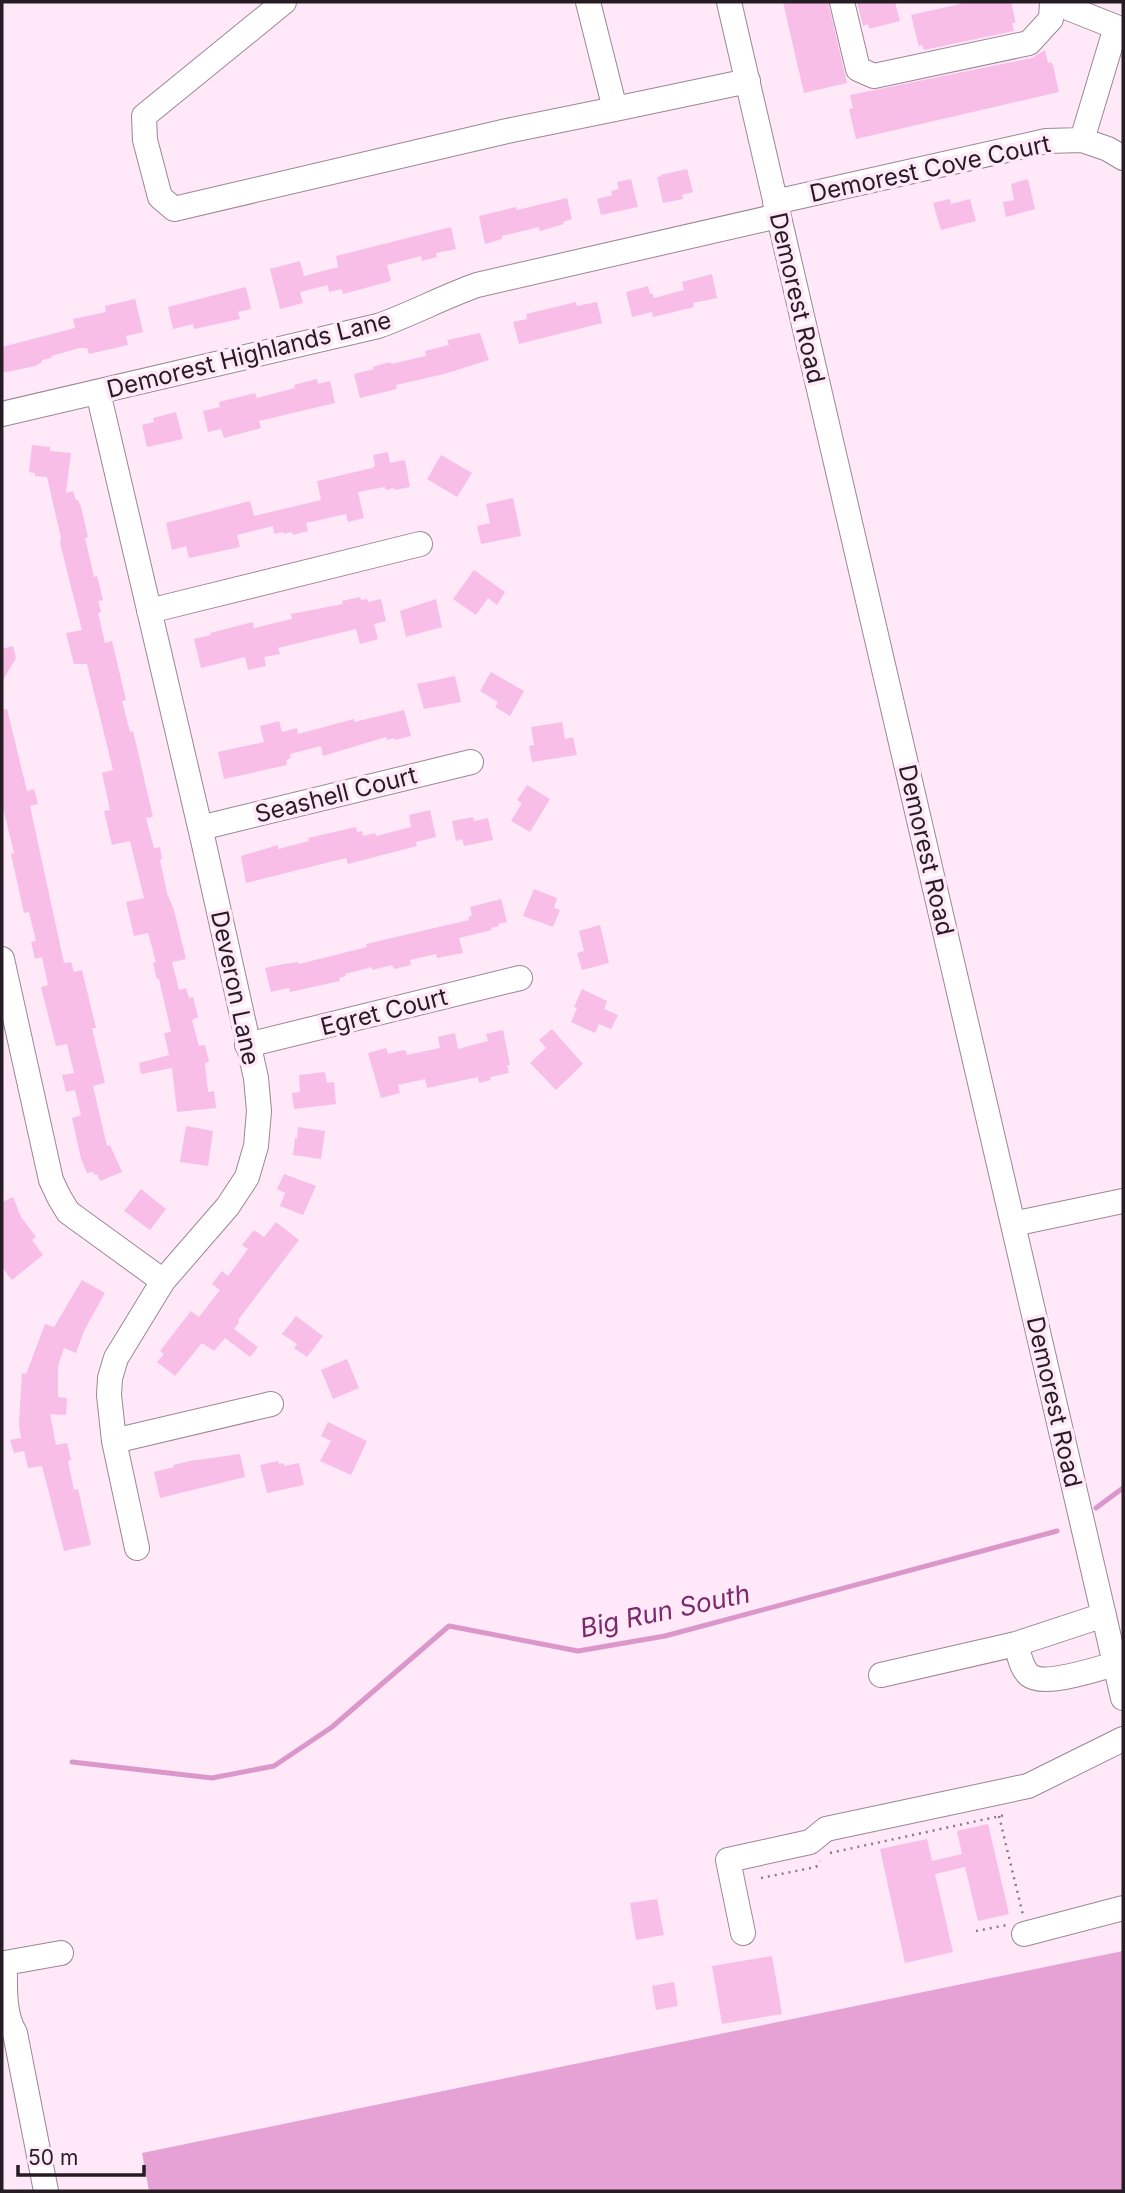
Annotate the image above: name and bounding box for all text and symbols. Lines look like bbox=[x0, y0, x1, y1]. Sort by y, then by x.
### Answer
street label: Demorest Cove Court bbox=[807, 129, 1053, 208]
street label: Demorest Road bbox=[764, 210, 831, 386]
street label: Demorest Highlands Lane bbox=[104, 305, 394, 404]
street label: Seashell Court bbox=[252, 760, 420, 829]
street label: Demorest Road bbox=[893, 762, 960, 938]
street label: Deveron Lane bbox=[205, 908, 266, 1068]
street label: Egret Court bbox=[317, 982, 450, 1041]
street label: Demorest Road bbox=[1021, 1314, 1088, 1490]
water label: Big Run South bbox=[577, 1577, 753, 1644]
scale bar bbox=[18, 2134, 144, 2178]
text: 50 m bbox=[28, 2145, 78, 2170]

